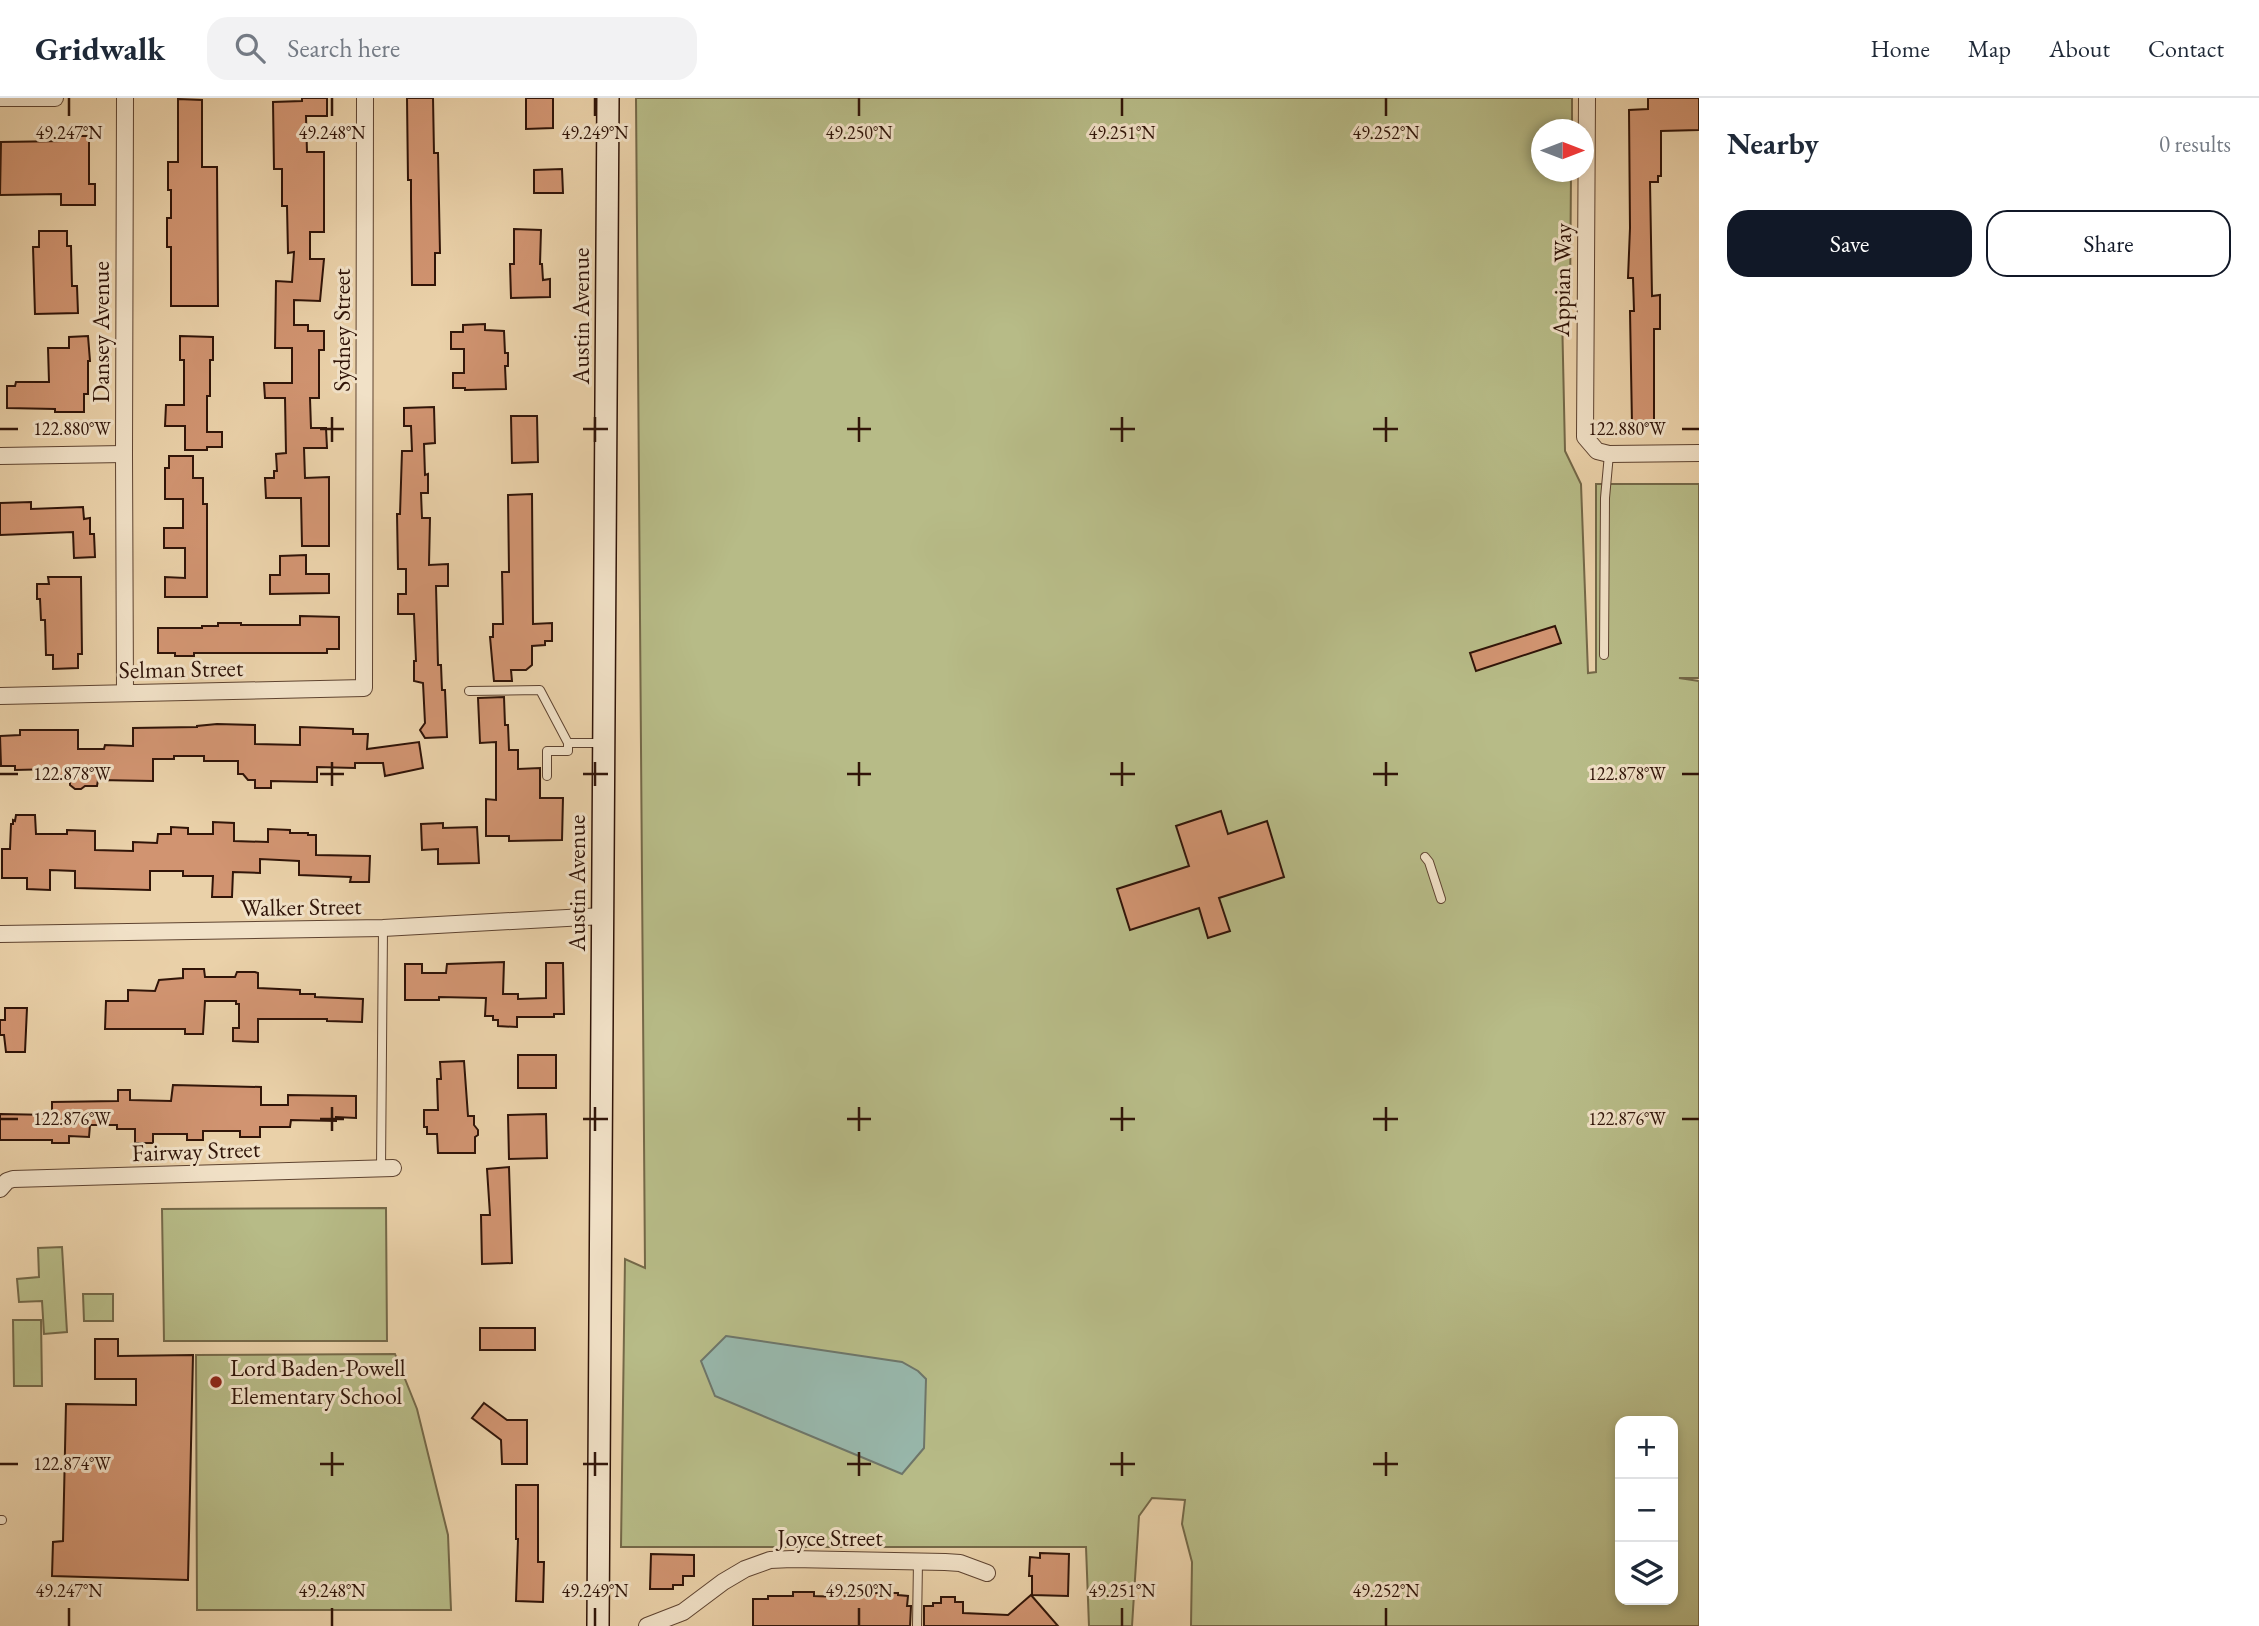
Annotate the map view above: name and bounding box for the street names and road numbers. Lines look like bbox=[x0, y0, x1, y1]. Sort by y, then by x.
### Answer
street label: Appian Way bbox=[1545, 222, 1578, 338]
street label: Austin Avenue bbox=[565, 248, 596, 385]
street label: Dansey Avenue bbox=[85, 261, 116, 403]
street label: Sydney Street bbox=[326, 268, 357, 392]
street label: Selman Street bbox=[118, 652, 244, 685]
street label: Austin Avenue bbox=[561, 815, 592, 952]
street label: Walker Street bbox=[240, 890, 362, 923]
street label: Fairway Street bbox=[131, 1133, 261, 1168]
street label: Joyce Street bbox=[775, 1522, 883, 1553]

